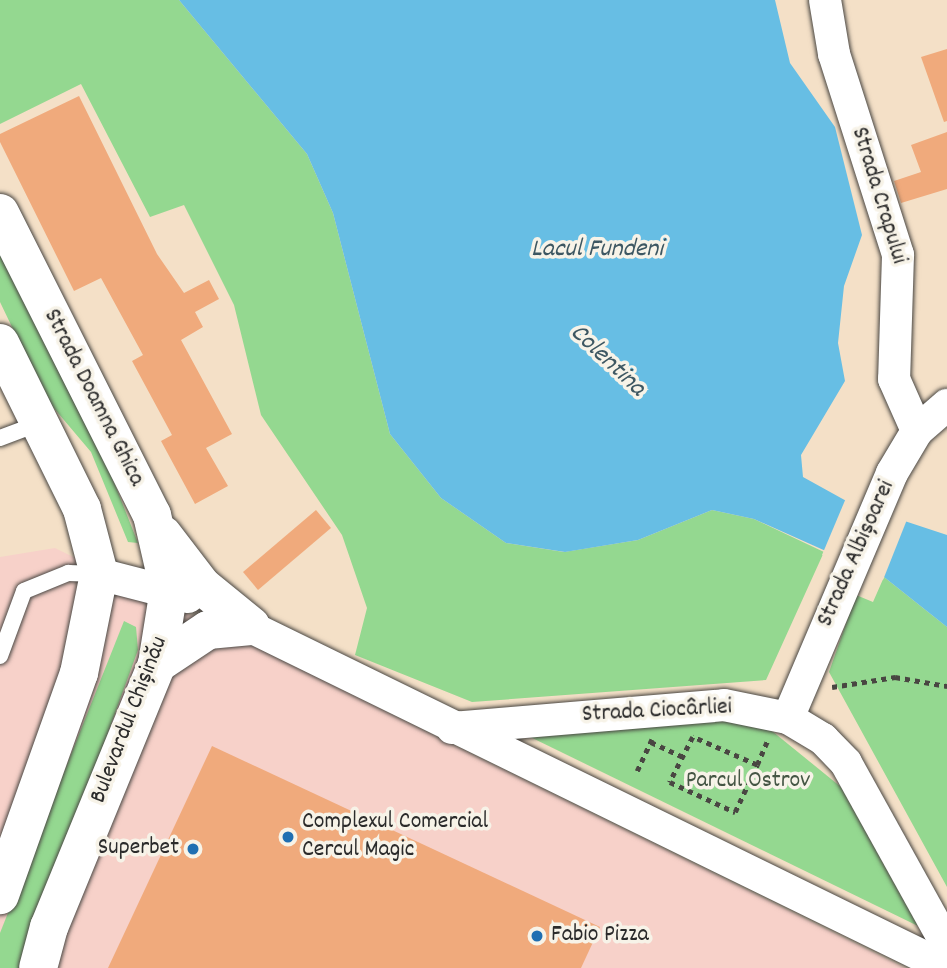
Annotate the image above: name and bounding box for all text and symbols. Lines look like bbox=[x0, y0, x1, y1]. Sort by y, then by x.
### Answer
street label: Strada Crapului bbox=[844, 124, 912, 268]
water label: Lacul Fundeni bbox=[531, 234, 663, 266]
street label: Strada Doamna Ghica bbox=[36, 305, 150, 491]
water label: Colentina bbox=[562, 318, 652, 404]
street label: Strada Albișoarei bbox=[812, 476, 902, 632]
street label: Bulevardul Chișinău bbox=[85, 633, 175, 807]
street label: Strada Ciocârliei bbox=[581, 694, 733, 730]
park label: Parcul Ostrov bbox=[686, 768, 810, 796]
place label: Complexul Comercial Cercul Magic bbox=[302, 809, 488, 865]
marker: Complexul Comercial Cercul Magic bbox=[280, 829, 296, 845]
place label: Superbet bbox=[98, 835, 179, 863]
marker: Superbet bbox=[185, 841, 201, 857]
place label: Fabio Pizza bbox=[551, 922, 649, 950]
marker: Fabio Pizza bbox=[529, 928, 545, 944]

